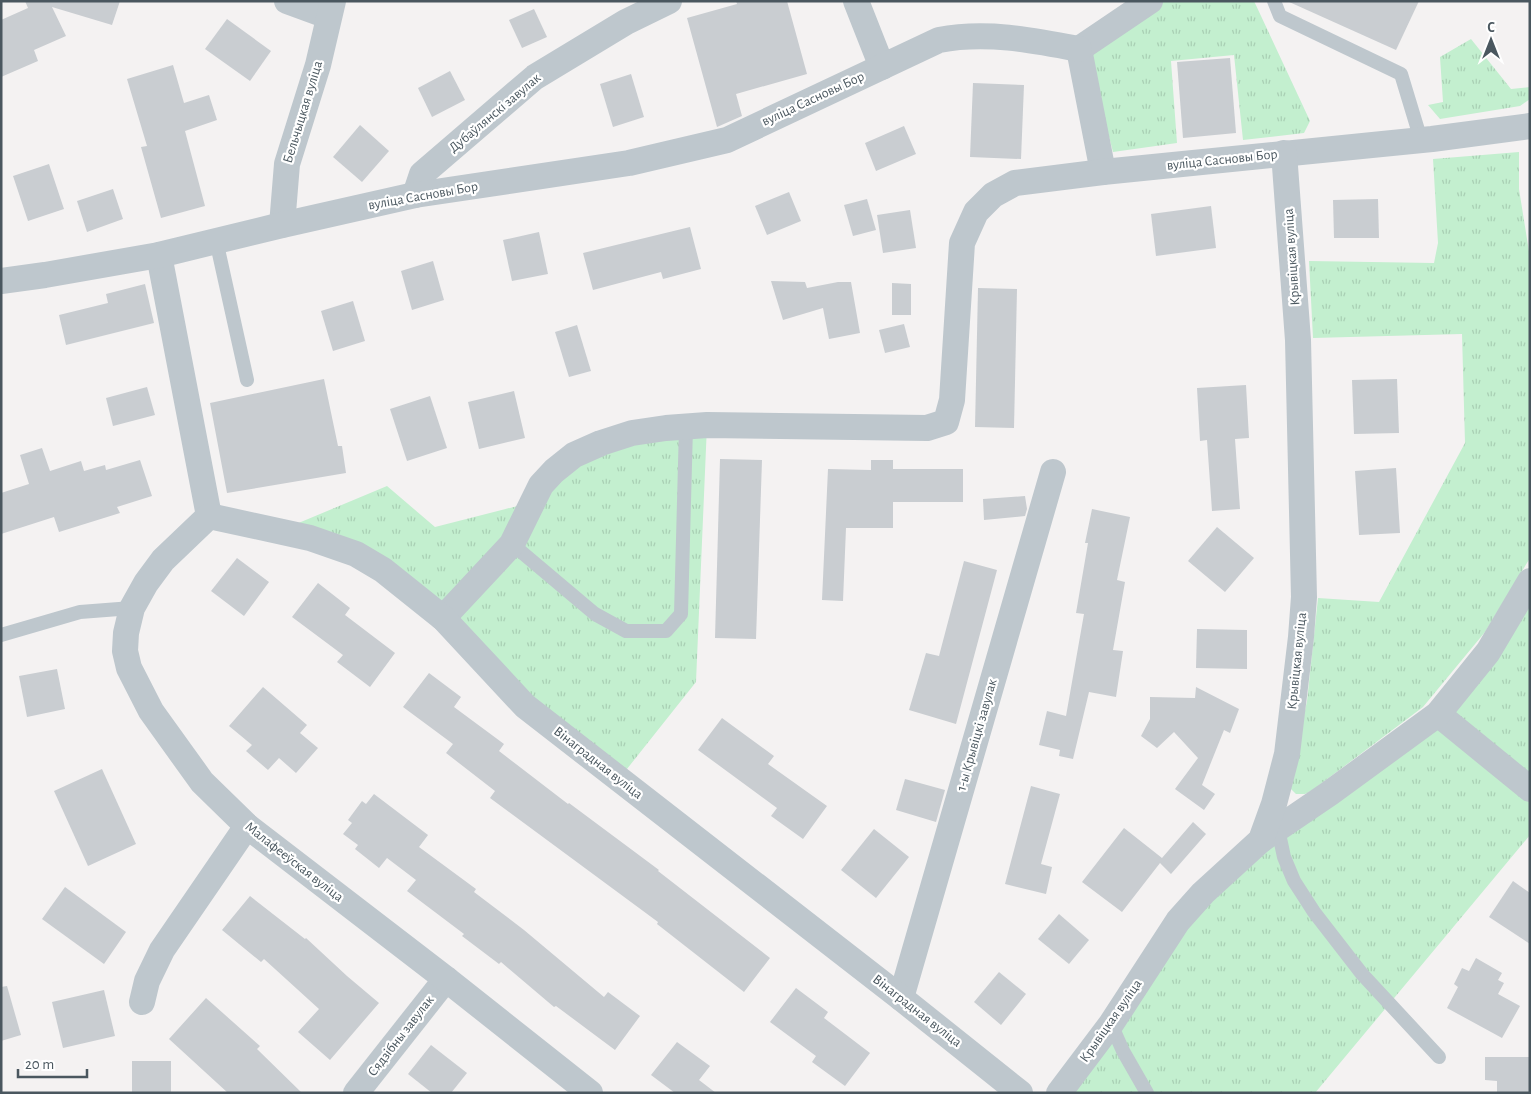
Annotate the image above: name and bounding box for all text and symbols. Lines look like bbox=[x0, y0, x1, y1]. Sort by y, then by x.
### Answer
north arrow bbox=[1466, 15, 1516, 65]
text: С bbox=[1487, 21, 1495, 35]
street label: Бельчыцкая вуліца bbox=[281, 59, 325, 165]
street label: вуліца Сасновы Бор bbox=[760, 69, 866, 129]
street label: Дубаўлянскі завулак bbox=[447, 70, 544, 155]
street label: вуліца Сасновы Бор bbox=[1166, 147, 1278, 173]
street label: вуліца Сасновы Бор bbox=[367, 179, 479, 213]
street label: Крывіцкая вуліца bbox=[1282, 207, 1302, 306]
street label: Крывіцкая вуліца bbox=[1285, 611, 1309, 710]
street label: 1-ы Крывіцкі завулак bbox=[954, 677, 1000, 793]
street label: Вінаградная вуліца bbox=[551, 724, 645, 802]
street label: Малафееўская вуліца bbox=[242, 819, 346, 905]
street label: Вінаградная вуліца bbox=[870, 972, 964, 1050]
street label: Крывіцкая вуліца bbox=[1077, 977, 1145, 1065]
street label: Сядзібны завулак bbox=[365, 992, 437, 1079]
scale bar bbox=[18, 1046, 86, 1078]
text: 20 m bbox=[25, 1057, 54, 1072]

